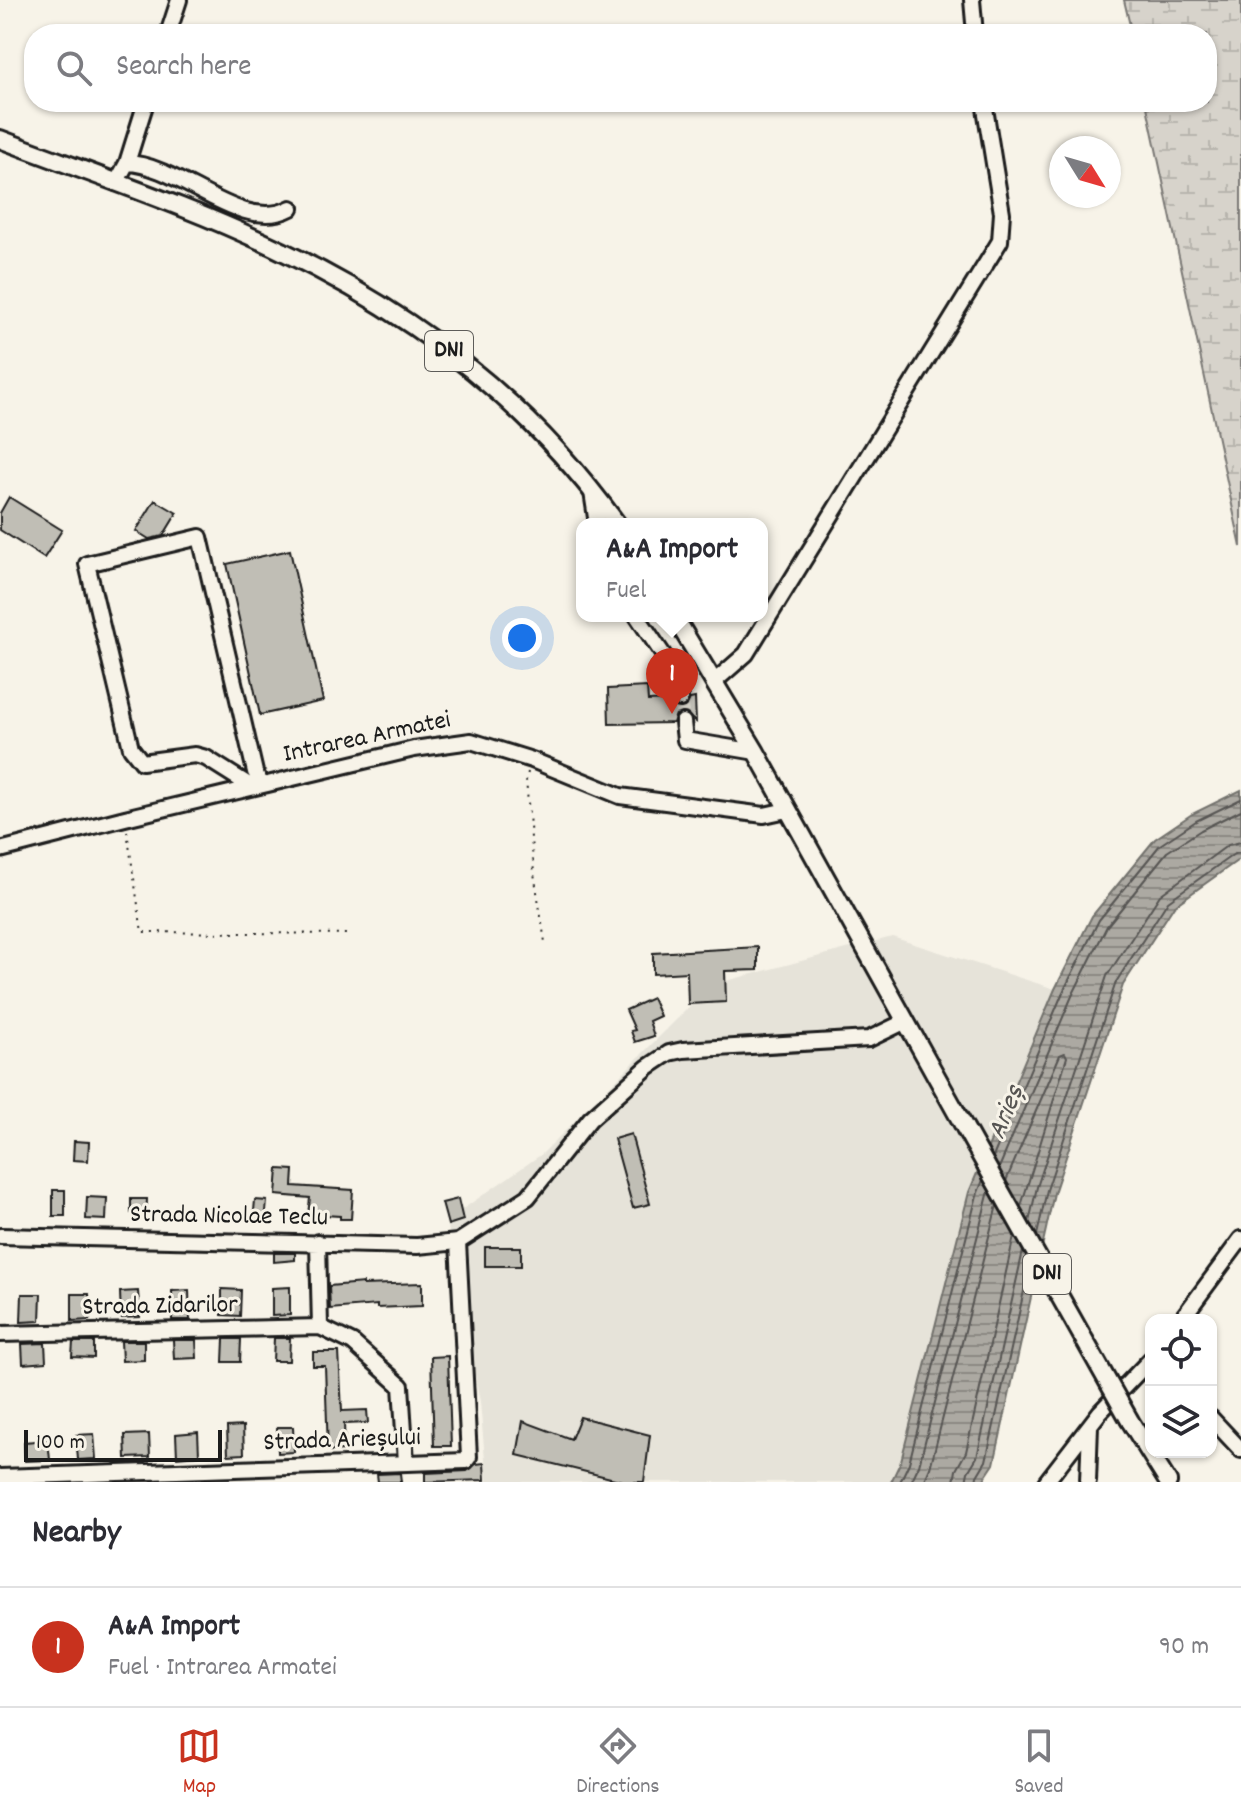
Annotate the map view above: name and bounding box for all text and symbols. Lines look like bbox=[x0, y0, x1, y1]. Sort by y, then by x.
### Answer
search box bbox=[24, 24, 1217, 112]
icon: search bbox=[52, 46, 96, 90]
text: Search here bbox=[116, 47, 252, 90]
north arrow bbox=[1049, 136, 1121, 208]
road number: DN1 bbox=[425, 331, 473, 371]
popup bbox=[576, 518, 768, 622]
text: A&A Import bbox=[606, 530, 738, 573]
text: Fuel bbox=[606, 573, 646, 610]
your location bbox=[502, 618, 542, 658]
pin: 1 bbox=[646, 648, 698, 714]
street label: Intrarea Armatei bbox=[280, 702, 454, 774]
water label: Arieș bbox=[979, 1079, 1037, 1146]
street label: Strada Nicolae Teclu bbox=[130, 1197, 328, 1237]
road number: DN1 bbox=[1023, 1254, 1071, 1294]
street label: Strada Zidarilor bbox=[82, 1287, 238, 1327]
map controls bbox=[1145, 1314, 1217, 1458]
button: locate bbox=[1145, 1314, 1217, 1386]
button: layers bbox=[1145, 1386, 1217, 1458]
street label: Strada Arieșului bbox=[263, 1420, 422, 1462]
scale bar bbox=[24, 1426, 222, 1462]
text: 100 m bbox=[36, 1428, 85, 1459]
text: Nearby bbox=[32, 1510, 121, 1559]
text: A&A Import bbox=[108, 1607, 240, 1650]
text: 1 bbox=[55, 1629, 61, 1666]
text: 90 m bbox=[1159, 1629, 1209, 1666]
text: Fuel · Intrarea Armatei bbox=[108, 1650, 337, 1687]
tab: Map bbox=[177, 1724, 221, 1803]
tab: Directions bbox=[576, 1724, 660, 1803]
tab: Saved bbox=[1014, 1724, 1064, 1803]

